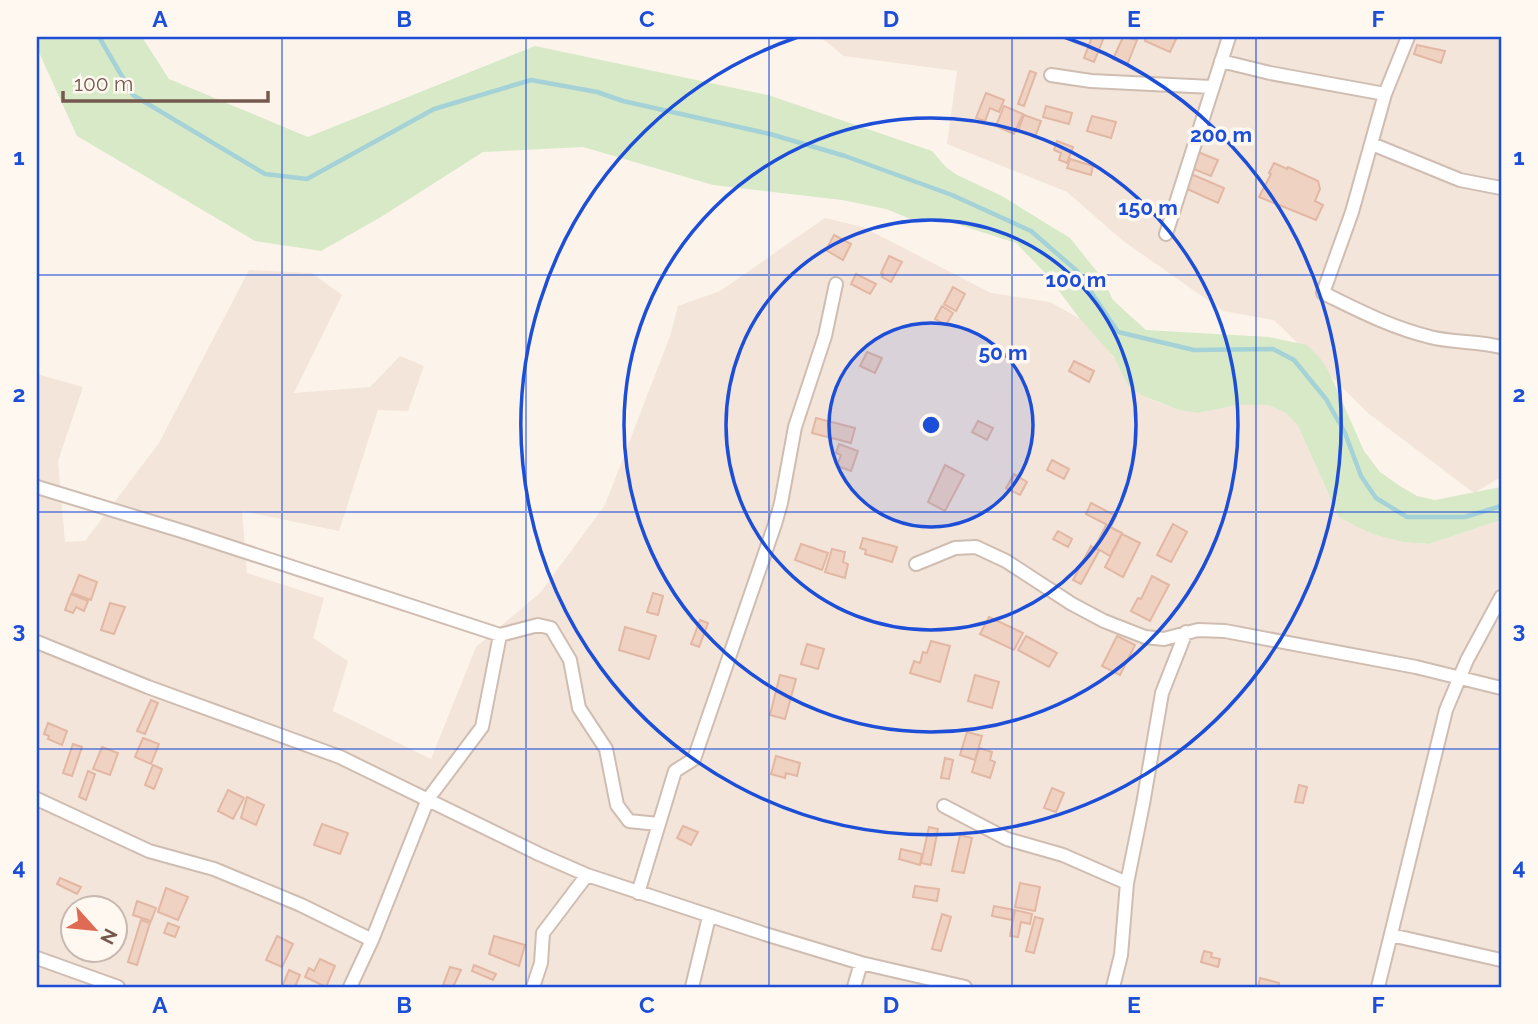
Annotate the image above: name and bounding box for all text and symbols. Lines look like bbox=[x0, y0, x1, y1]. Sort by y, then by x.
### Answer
text: A bbox=[152, 5, 168, 32]
text: B bbox=[396, 5, 412, 32]
text: C bbox=[639, 5, 655, 32]
text: D bbox=[883, 5, 899, 32]
text: E bbox=[1127, 5, 1141, 32]
text: F bbox=[1371, 5, 1385, 32]
scale bar bbox=[63, 60, 268, 104]
text: 100 m bbox=[74, 71, 133, 96]
text: 200 m bbox=[1190, 122, 1252, 147]
text: 1 bbox=[13, 143, 25, 170]
text: 1 bbox=[1513, 143, 1525, 170]
text: 150 m bbox=[1118, 195, 1178, 220]
text: 100 m bbox=[1046, 267, 1106, 292]
text: 50 m bbox=[978, 340, 1028, 365]
text: 2 bbox=[13, 380, 25, 407]
text: 2 bbox=[1513, 380, 1525, 407]
centre of rings bbox=[919, 413, 943, 437]
text: 3 bbox=[13, 616, 25, 643]
text: 3 bbox=[1513, 616, 1525, 643]
text: 4 bbox=[12, 853, 26, 880]
text: 4 bbox=[1512, 853, 1526, 880]
north arrow bbox=[60, 894, 130, 964]
text: N bbox=[96, 925, 122, 948]
text: A bbox=[152, 991, 168, 1018]
text: B bbox=[396, 991, 412, 1018]
text: C bbox=[639, 991, 655, 1018]
text: D bbox=[883, 991, 899, 1018]
text: E bbox=[1127, 991, 1141, 1018]
text: F bbox=[1371, 991, 1385, 1018]

